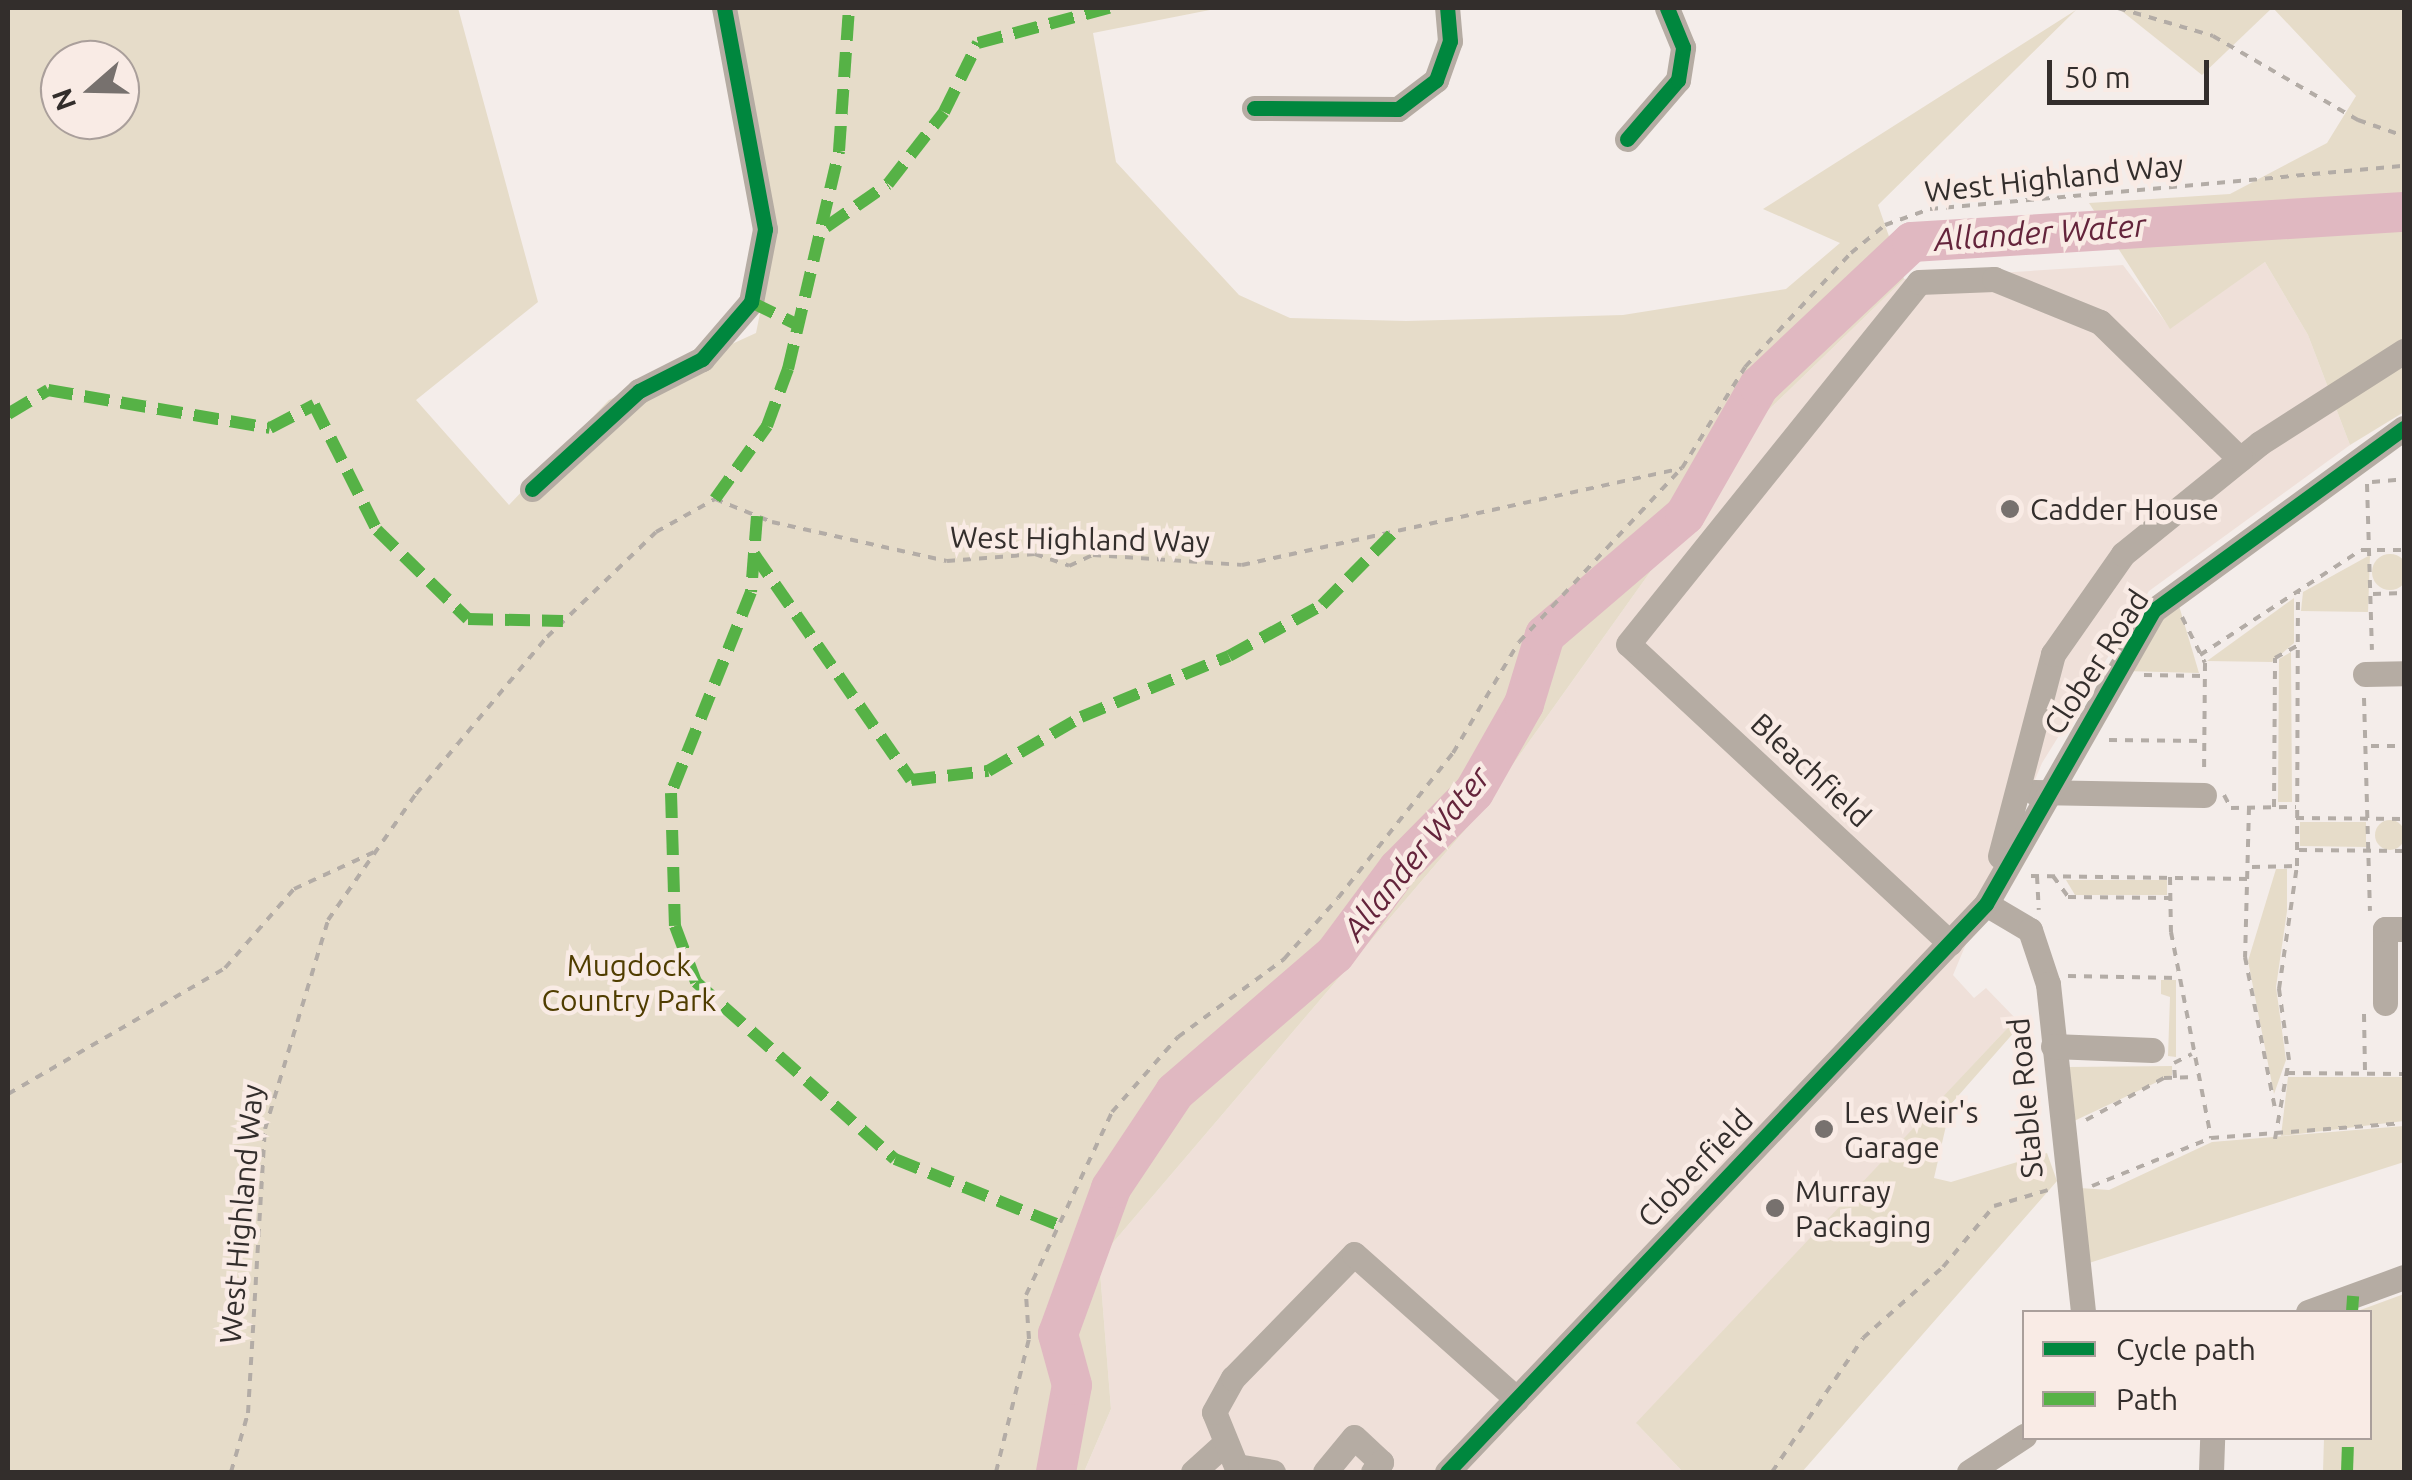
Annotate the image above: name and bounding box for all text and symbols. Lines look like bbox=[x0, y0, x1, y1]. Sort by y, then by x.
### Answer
north arrow bbox=[40, 40, 140, 140]
scale bar bbox=[2052, 40, 2214, 102]
text: 50 m bbox=[2064, 60, 2131, 94]
text: N bbox=[45, 85, 81, 115]
street label: West Highland Way bbox=[1923, 147, 2185, 209]
water label: Allander Water bbox=[1933, 205, 2147, 259]
place label: Cadder House bbox=[2030, 491, 2219, 527]
marker: Cadder House bbox=[1999, 498, 2021, 520]
street label: West Highland Way bbox=[950, 519, 1210, 559]
street label: Clober Road bbox=[2036, 583, 2156, 741]
street label: Bleachfield bbox=[1744, 705, 1878, 835]
water label: Allander Water bbox=[1334, 758, 1498, 948]
park label: Mugdock Country Park bbox=[542, 947, 716, 1018]
street label: Stable Road bbox=[2000, 1016, 2050, 1180]
street label: West Highland Way bbox=[212, 1083, 270, 1345]
place label: Les Weir's Garage bbox=[1844, 1094, 1978, 1164]
street label: Cloberfield bbox=[1630, 1102, 1760, 1234]
marker: Les Weir's Garage bbox=[1813, 1118, 1835, 1140]
place label: Murray Packaging bbox=[1795, 1173, 1931, 1244]
marker: Murray Packaging bbox=[1764, 1197, 1786, 1219]
legend bbox=[2022, 1310, 2372, 1440]
text: Cycle path bbox=[2116, 1332, 2256, 1366]
text: Path bbox=[2116, 1382, 2178, 1416]

